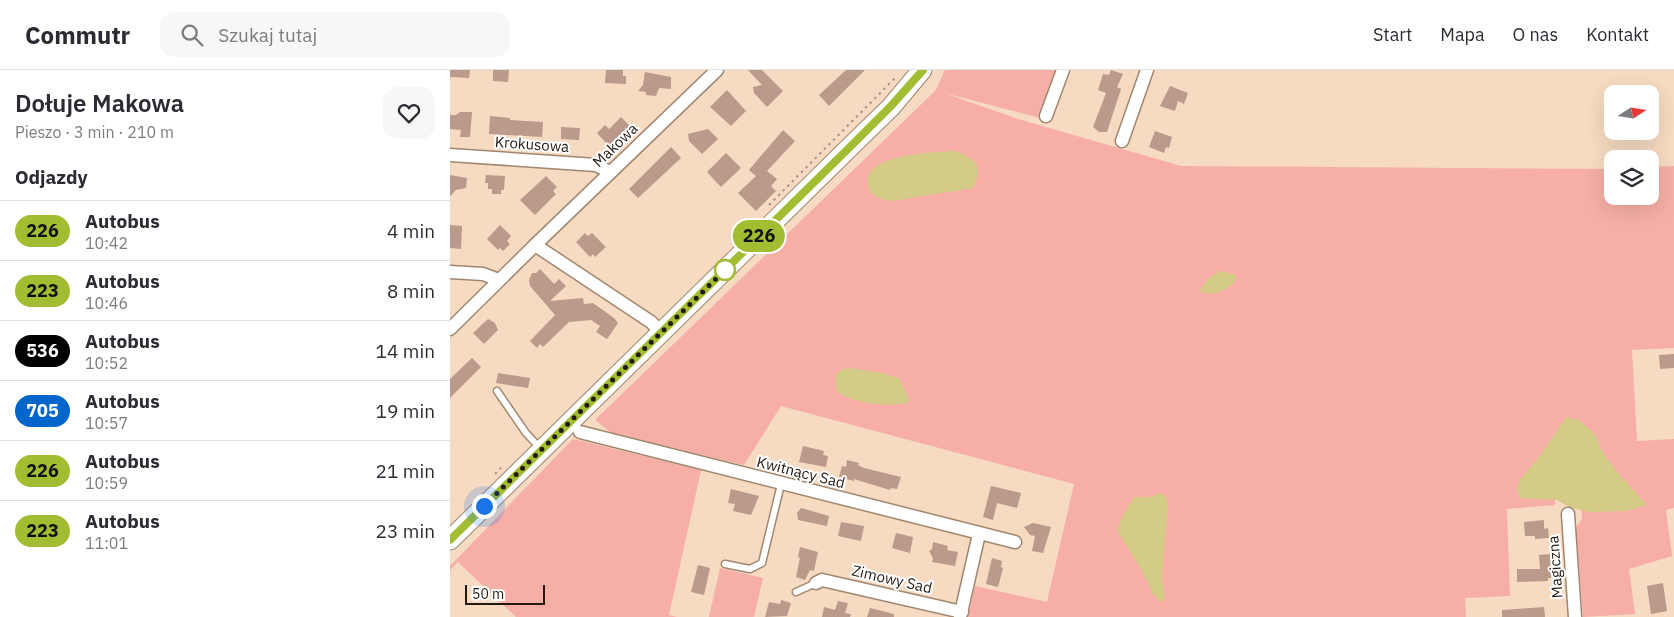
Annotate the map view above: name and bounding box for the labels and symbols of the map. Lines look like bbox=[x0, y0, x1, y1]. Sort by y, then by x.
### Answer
north arrow bbox=[1604, 85, 1659, 140]
street label: Makowa bbox=[588, 119, 642, 171]
street label: Krokusowa bbox=[494, 132, 570, 156]
line badge: 226 bbox=[730, 220, 788, 252]
unlabelled marker bbox=[714, 259, 736, 281]
street label: Kwitnący Sad bbox=[755, 452, 847, 492]
your location bbox=[472, 494, 497, 519]
street label: Magiczna bbox=[1543, 535, 1567, 599]
street label: Zimowy Sad bbox=[850, 561, 934, 597]
scale bar bbox=[465, 582, 545, 605]

